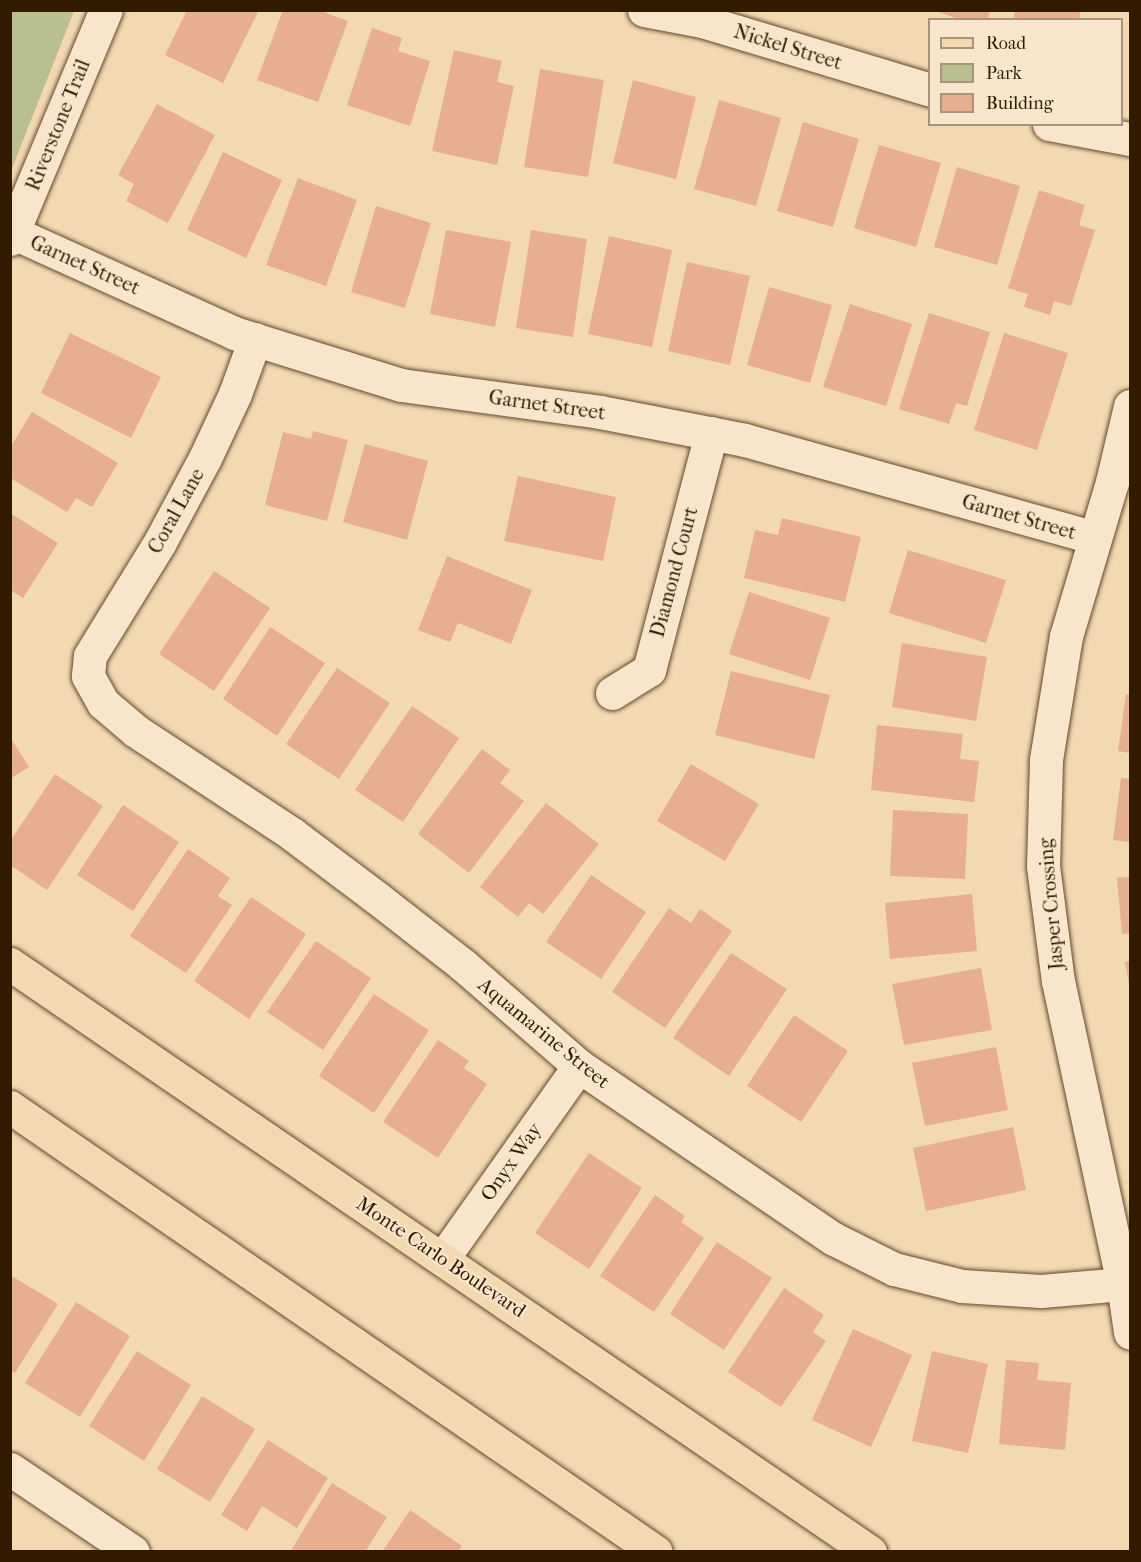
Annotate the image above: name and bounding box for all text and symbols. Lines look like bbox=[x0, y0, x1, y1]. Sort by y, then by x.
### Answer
legend bbox=[928, 18, 1123, 126]
street label: Nickel Street bbox=[731, 19, 845, 75]
text: Road bbox=[986, 33, 1026, 54]
street label: Riverstone Trail bbox=[21, 56, 95, 194]
text: Park bbox=[986, 63, 1022, 84]
text: Building bbox=[986, 93, 1053, 114]
street label: Garnet Street bbox=[26, 230, 144, 300]
street label: Garnet Street bbox=[487, 385, 607, 425]
street label: Coral Lane bbox=[143, 464, 209, 558]
street label: Garnet Street bbox=[959, 489, 1079, 545]
street label: Diamond Court bbox=[645, 504, 703, 640]
street label: Jasper Crossing bbox=[1033, 837, 1069, 971]
street label: Aquamarine Street bbox=[473, 973, 615, 1093]
street label: Onyx Way bbox=[475, 1118, 547, 1206]
street label: Monte Carlo Boulevard bbox=[352, 1191, 530, 1323]

